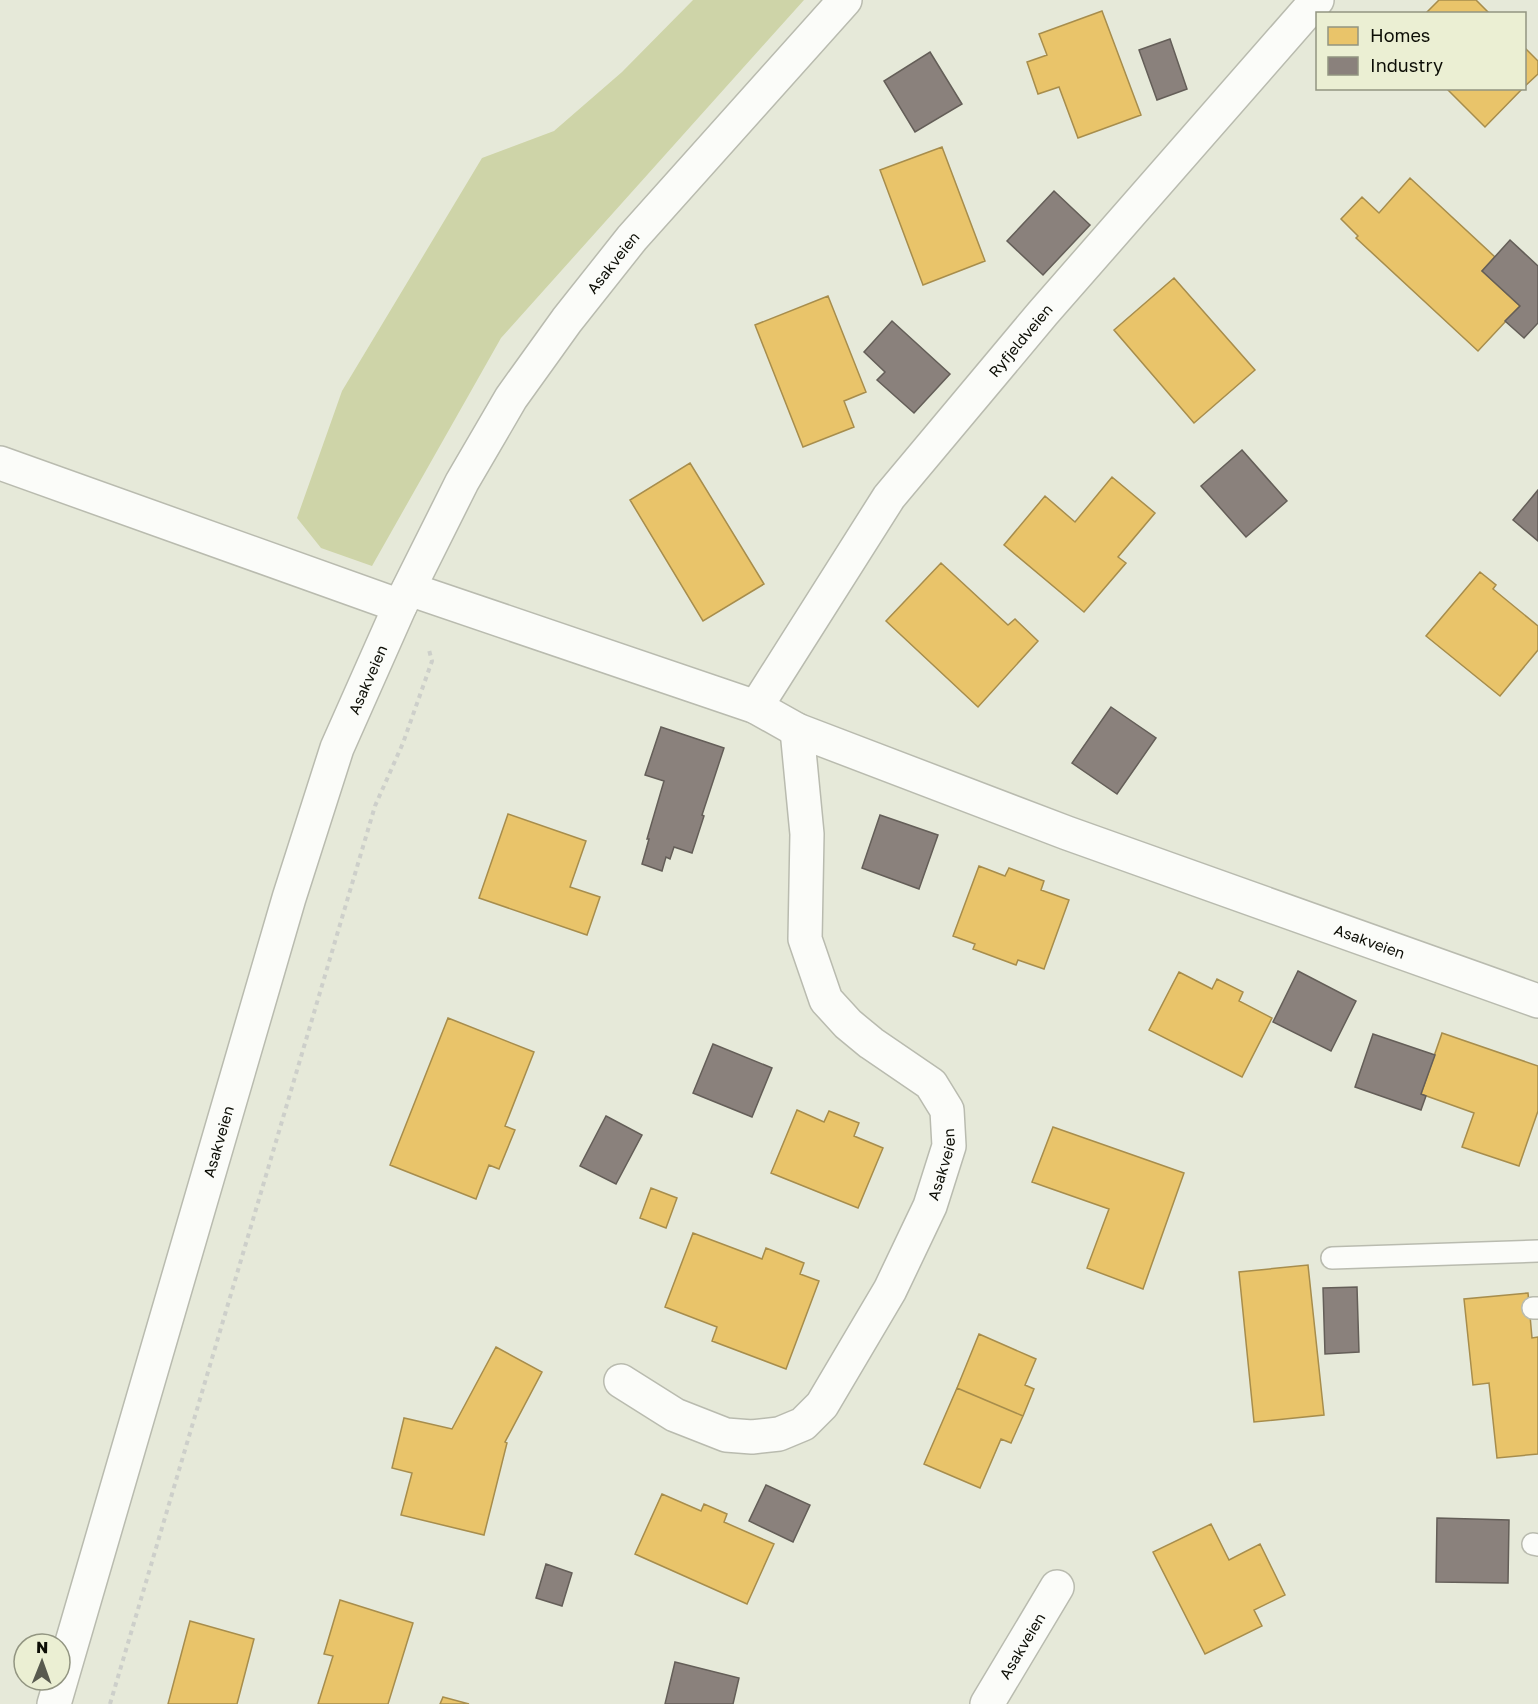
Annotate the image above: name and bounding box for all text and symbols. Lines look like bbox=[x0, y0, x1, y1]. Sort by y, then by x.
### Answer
legend bbox=[1316, 12, 1526, 90]
text: Homes bbox=[1370, 24, 1430, 46]
text: Industry bbox=[1370, 54, 1443, 76]
street label: Asakveien bbox=[583, 228, 643, 297]
street label: Ryfjeldveien bbox=[984, 300, 1056, 380]
street label: Asakveien bbox=[344, 642, 391, 717]
street label: Asakveien bbox=[1332, 920, 1408, 962]
street label: Asakveien bbox=[199, 1103, 237, 1179]
street label: Asakveien bbox=[923, 1128, 958, 1202]
street label: Asakveien bbox=[995, 1609, 1049, 1682]
north arrow bbox=[12, 1632, 72, 1692]
text: N bbox=[36, 1637, 49, 1657]

